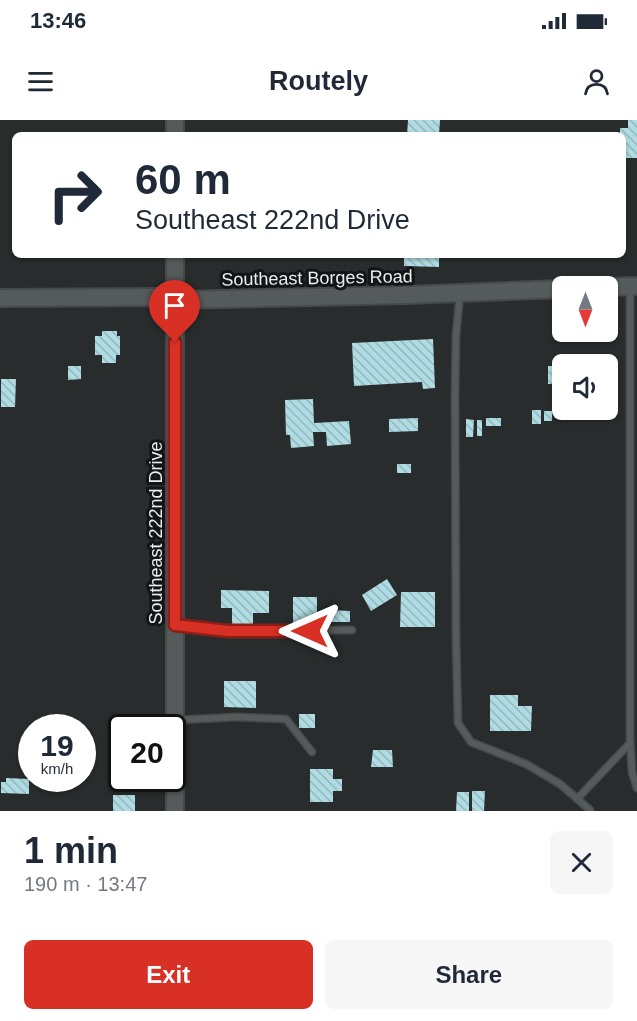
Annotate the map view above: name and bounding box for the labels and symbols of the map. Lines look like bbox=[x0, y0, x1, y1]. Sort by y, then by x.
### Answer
street label: Southeast Borges Road bbox=[221, 266, 413, 290]
north arrow bbox=[552, 276, 618, 342]
pin bbox=[149, 280, 200, 342]
street label: Southeast 222nd Drive bbox=[146, 441, 166, 625]
position arrow bbox=[278, 599, 342, 663]
speed limit sign: 20 bbox=[108, 714, 186, 792]

